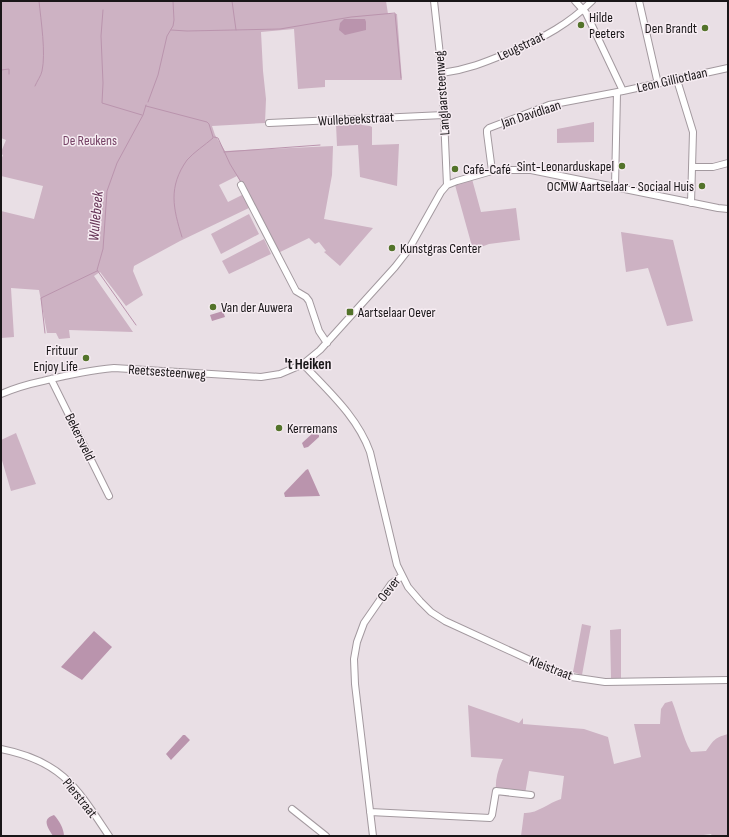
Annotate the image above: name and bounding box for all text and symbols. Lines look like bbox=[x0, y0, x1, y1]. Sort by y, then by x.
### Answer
place label: Hilde Peeters bbox=[589, 9, 625, 42]
marker: Hilde Peeters bbox=[576, 20, 586, 30]
place label: Den Brandt bbox=[645, 20, 697, 37]
marker: Den Brandt bbox=[700, 23, 710, 33]
street label: Leugstraat bbox=[495, 28, 547, 64]
street label: Langlaarsteenweg bbox=[431, 50, 453, 136]
street label: Leon Gilliotlaan bbox=[635, 64, 709, 96]
street label: Jan Davidlaan bbox=[498, 96, 563, 132]
street label: Wullebeekstraat bbox=[318, 109, 394, 129]
park label: De Reukens bbox=[63, 132, 117, 149]
place label: Sint-Leonarduskapel bbox=[517, 158, 614, 175]
place label: Café-Café bbox=[463, 161, 511, 178]
marker: Sint-Leonarduskapel bbox=[617, 161, 627, 171]
marker: Café-Café bbox=[450, 164, 460, 174]
place label: OCMW Aartselaar - Sociaal Huis bbox=[547, 178, 694, 195]
marker: OCMW Aartselaar - Sociaal Huis bbox=[697, 181, 707, 191]
water label: Wullebeek bbox=[84, 190, 108, 242]
place label: Kunstgras Center bbox=[400, 240, 482, 257]
marker: Kunstgras Center bbox=[387, 243, 397, 253]
place label: Van der Auwera bbox=[221, 299, 293, 316]
marker: Van der Auwera bbox=[208, 302, 218, 312]
place label: Aartselaar Oever bbox=[357, 304, 436, 321]
marker: Aartselaar Oever bbox=[345, 307, 355, 317]
place label: Frituur Enjoy Life bbox=[33, 342, 78, 375]
marker: Frituur Enjoy Life bbox=[81, 353, 91, 363]
district label: 't Heiken bbox=[285, 355, 331, 374]
street label: Reetsesteenweg bbox=[128, 361, 207, 383]
street label: Bekersveld bbox=[61, 410, 99, 464]
place label: Kerremans bbox=[287, 420, 338, 437]
marker: Kerremans bbox=[274, 423, 284, 433]
street label: Oever bbox=[374, 573, 404, 605]
street label: Kleistraat bbox=[527, 652, 575, 684]
street label: Pierstraat bbox=[59, 775, 101, 821]

